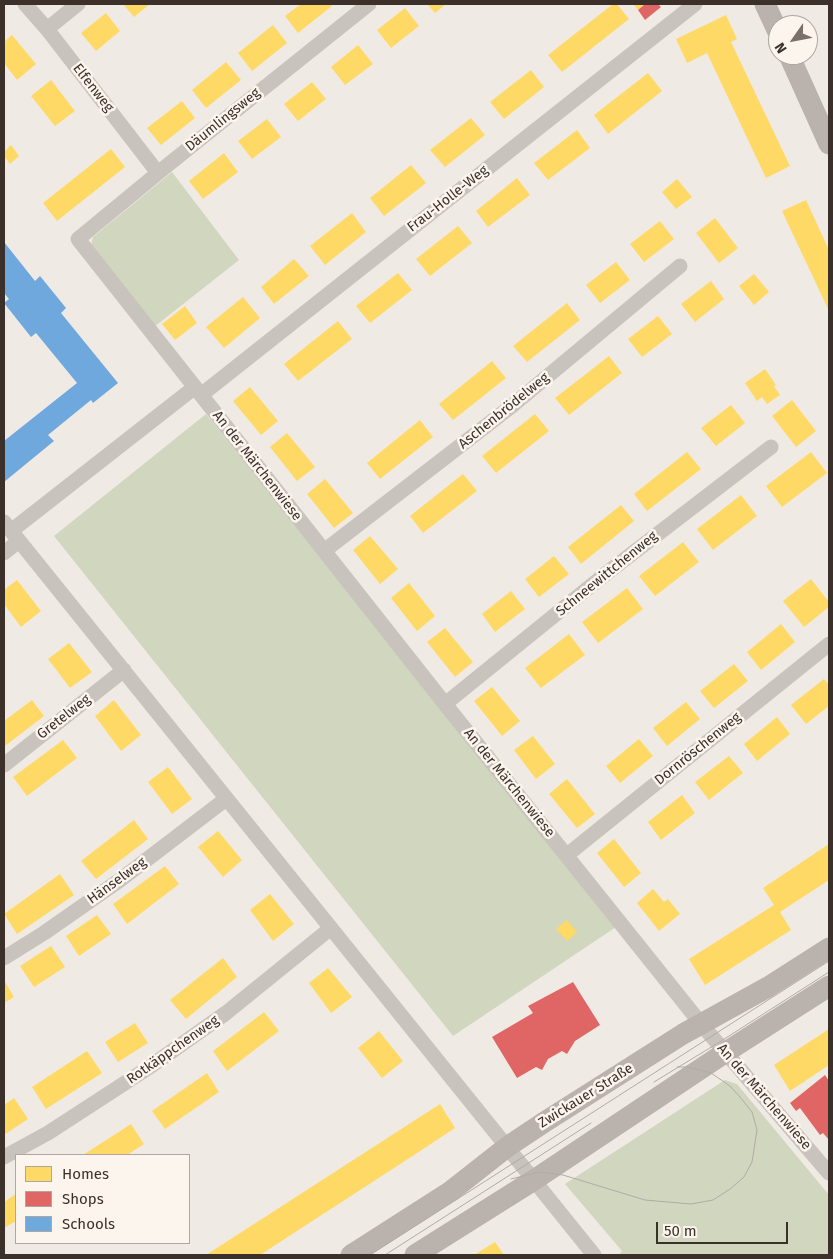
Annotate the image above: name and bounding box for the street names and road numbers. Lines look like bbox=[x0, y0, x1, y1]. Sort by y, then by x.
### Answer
street label: Elfenweg bbox=[69, 60, 117, 116]
street label: Däumlingsweg bbox=[182, 85, 264, 155]
street label: Frau-Holle-Weg bbox=[404, 162, 492, 236]
street label: Aschenbrödelweg bbox=[455, 369, 553, 453]
street label: An der Märchenwiese bbox=[209, 408, 305, 524]
street label: Schneewittchenweg bbox=[553, 528, 661, 620]
street label: Gretelweg bbox=[34, 691, 94, 743]
street label: Dornröschenweg bbox=[651, 709, 745, 789]
street label: An der Märchenwiese bbox=[460, 725, 558, 841]
street label: Hänselweg bbox=[84, 854, 150, 908]
street label: Rotkäppchenweg bbox=[124, 1012, 222, 1088]
street label: An der Märchenwiese bbox=[713, 1041, 815, 1153]
street label: Zwickauer Straße bbox=[536, 1060, 636, 1132]

